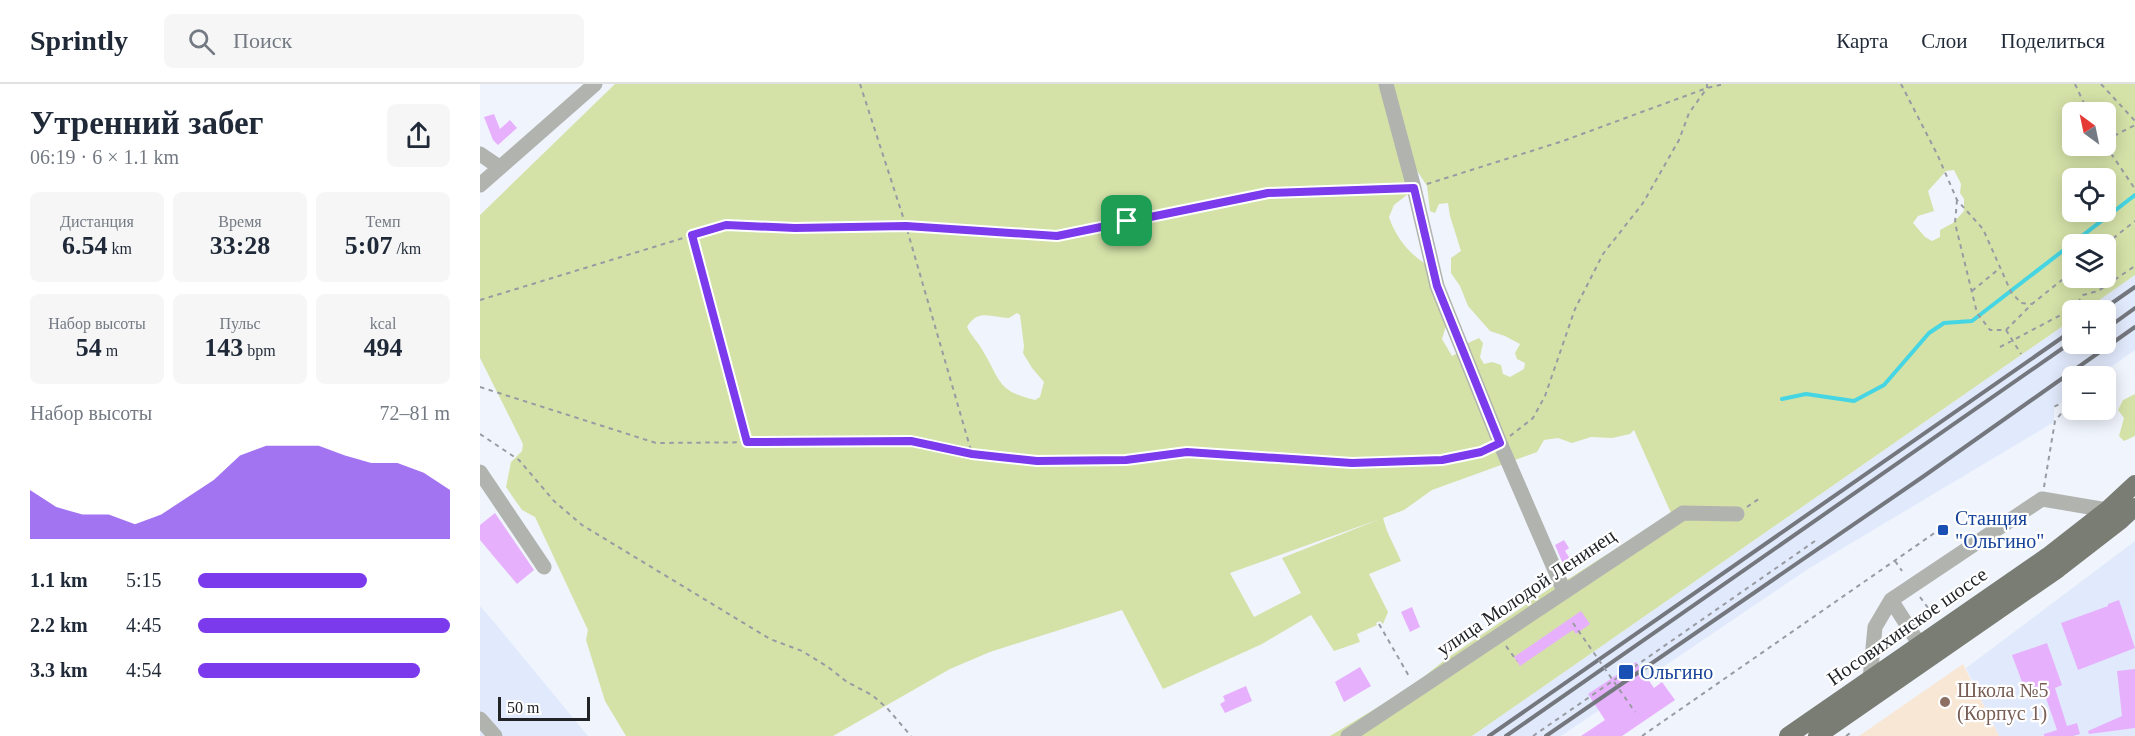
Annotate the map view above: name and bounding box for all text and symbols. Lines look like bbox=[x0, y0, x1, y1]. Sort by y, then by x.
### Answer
search box bbox=[164, 14, 584, 68]
text: Sprintly bbox=[30, 25, 128, 56]
icon: search bbox=[185, 25, 218, 58]
text: Поиск bbox=[233, 28, 292, 53]
text: Карта bbox=[1836, 29, 1888, 53]
text: Слои bbox=[1921, 29, 1967, 53]
text: Поделиться bbox=[2000, 29, 2105, 53]
north arrow bbox=[2062, 102, 2116, 156]
map controls bbox=[2062, 102, 2116, 420]
button: share bbox=[387, 104, 450, 167]
text: Утренний забег bbox=[30, 105, 264, 141]
text: 06:19 · 6 × 1.1 km bbox=[30, 146, 179, 168]
button: locate bbox=[2062, 168, 2116, 222]
pin bbox=[1101, 195, 1152, 246]
icon: arrive bbox=[1110, 204, 1143, 237]
text: Дистанция bbox=[60, 213, 134, 230]
text: Время bbox=[218, 213, 262, 230]
text: Темп bbox=[366, 213, 400, 230]
text: 6.54 bbox=[62, 231, 108, 260]
text: 33:28 bbox=[210, 231, 270, 260]
text: 5:07 bbox=[345, 231, 392, 260]
button: layers bbox=[2062, 234, 2116, 288]
text: km bbox=[108, 240, 132, 257]
text: /km bbox=[392, 240, 421, 257]
button: + bbox=[2062, 300, 2116, 354]
text: Набор высоты bbox=[48, 315, 146, 332]
text: Пульс bbox=[219, 315, 261, 332]
text: kcal bbox=[370, 315, 396, 332]
text: 54 bbox=[76, 333, 102, 362]
text: 143 bbox=[204, 333, 243, 362]
text: 494 bbox=[364, 333, 403, 362]
text: m bbox=[102, 342, 118, 359]
text: bpm bbox=[243, 342, 276, 359]
button: − bbox=[2062, 366, 2116, 420]
text: Набор высоты bbox=[30, 402, 152, 424]
text: 72–81 m bbox=[379, 402, 450, 424]
place label: Станция "Ольгино" bbox=[1955, 507, 2044, 552]
marker: Станция "Ольгино" bbox=[1936, 523, 1950, 537]
street label: улица Молодой Ленинец bbox=[1433, 524, 1620, 661]
street label: Носовихинское шоссе bbox=[1823, 562, 1991, 689]
text: 1.1 km bbox=[30, 569, 88, 591]
text: 5:15 bbox=[126, 569, 162, 591]
text: 2.2 km bbox=[30, 614, 88, 636]
text: 4:45 bbox=[126, 614, 162, 636]
text: 3.3 km bbox=[30, 659, 88, 681]
text: 4:54 bbox=[126, 659, 162, 681]
place label: Ольгино bbox=[1640, 661, 1713, 683]
marker: Ольгино bbox=[1617, 663, 1635, 681]
place label: Школа №5 (Корпус 1) bbox=[1957, 679, 2049, 725]
scale bar bbox=[498, 694, 590, 722]
marker: Школа №5 (Корпус 1) bbox=[1938, 695, 1952, 709]
text: 50 m bbox=[507, 699, 539, 716]

